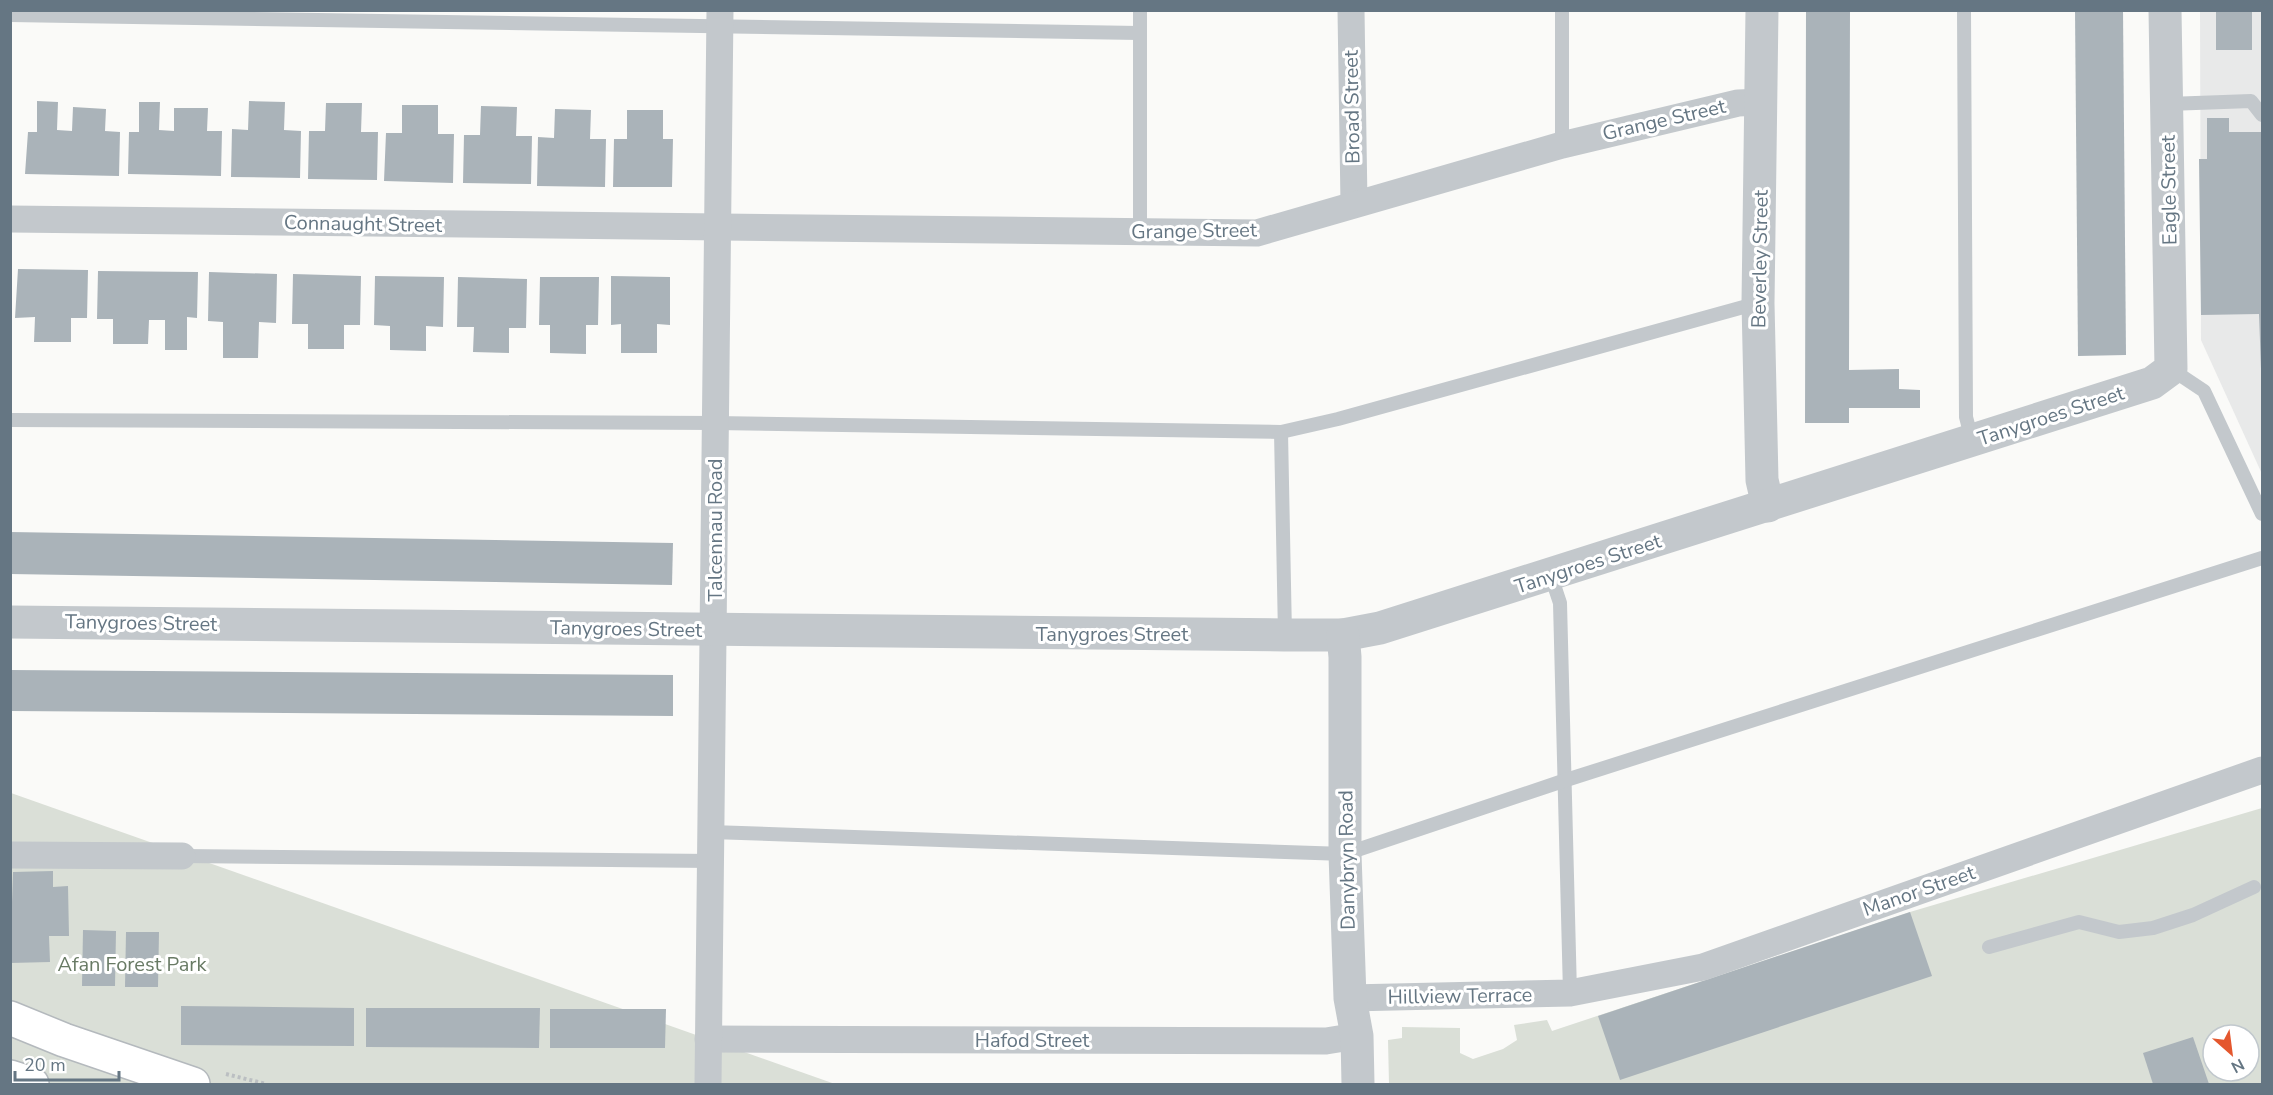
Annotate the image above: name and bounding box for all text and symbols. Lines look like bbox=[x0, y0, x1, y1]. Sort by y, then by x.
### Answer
street label: Broad Street bbox=[1337, 49, 1366, 164]
street label: Grange Street bbox=[1600, 92, 1729, 147]
street label: Eagle Street bbox=[2155, 134, 2183, 245]
street label: Beverley Street bbox=[1745, 189, 1775, 328]
street label: Connaught Street bbox=[284, 209, 443, 239]
street label: Grange Street bbox=[1131, 216, 1258, 246]
street label: Tanygroes Street bbox=[1974, 379, 2129, 452]
street label: Talcennau Road bbox=[702, 459, 729, 601]
street label: Tanygroes Street bbox=[1511, 527, 1666, 600]
street label: Tanygroes Street bbox=[65, 608, 218, 638]
street label: Tanygroes Street bbox=[550, 614, 703, 644]
street label: Tanygroes Street bbox=[1036, 621, 1189, 648]
street label: Danybryn Road bbox=[1332, 790, 1362, 930]
street label: Manor Street bbox=[1859, 859, 1980, 923]
park label: Afan Forest Park bbox=[57, 951, 208, 978]
street label: Hillview Terrace bbox=[1387, 981, 1533, 1011]
north arrow bbox=[2201, 1023, 2261, 1083]
street label: Hafod Street bbox=[975, 1027, 1090, 1054]
scale bar bbox=[15, 1044, 118, 1082]
text: 20 m bbox=[24, 1053, 66, 1077]
text: N bbox=[2227, 1053, 2248, 1078]

